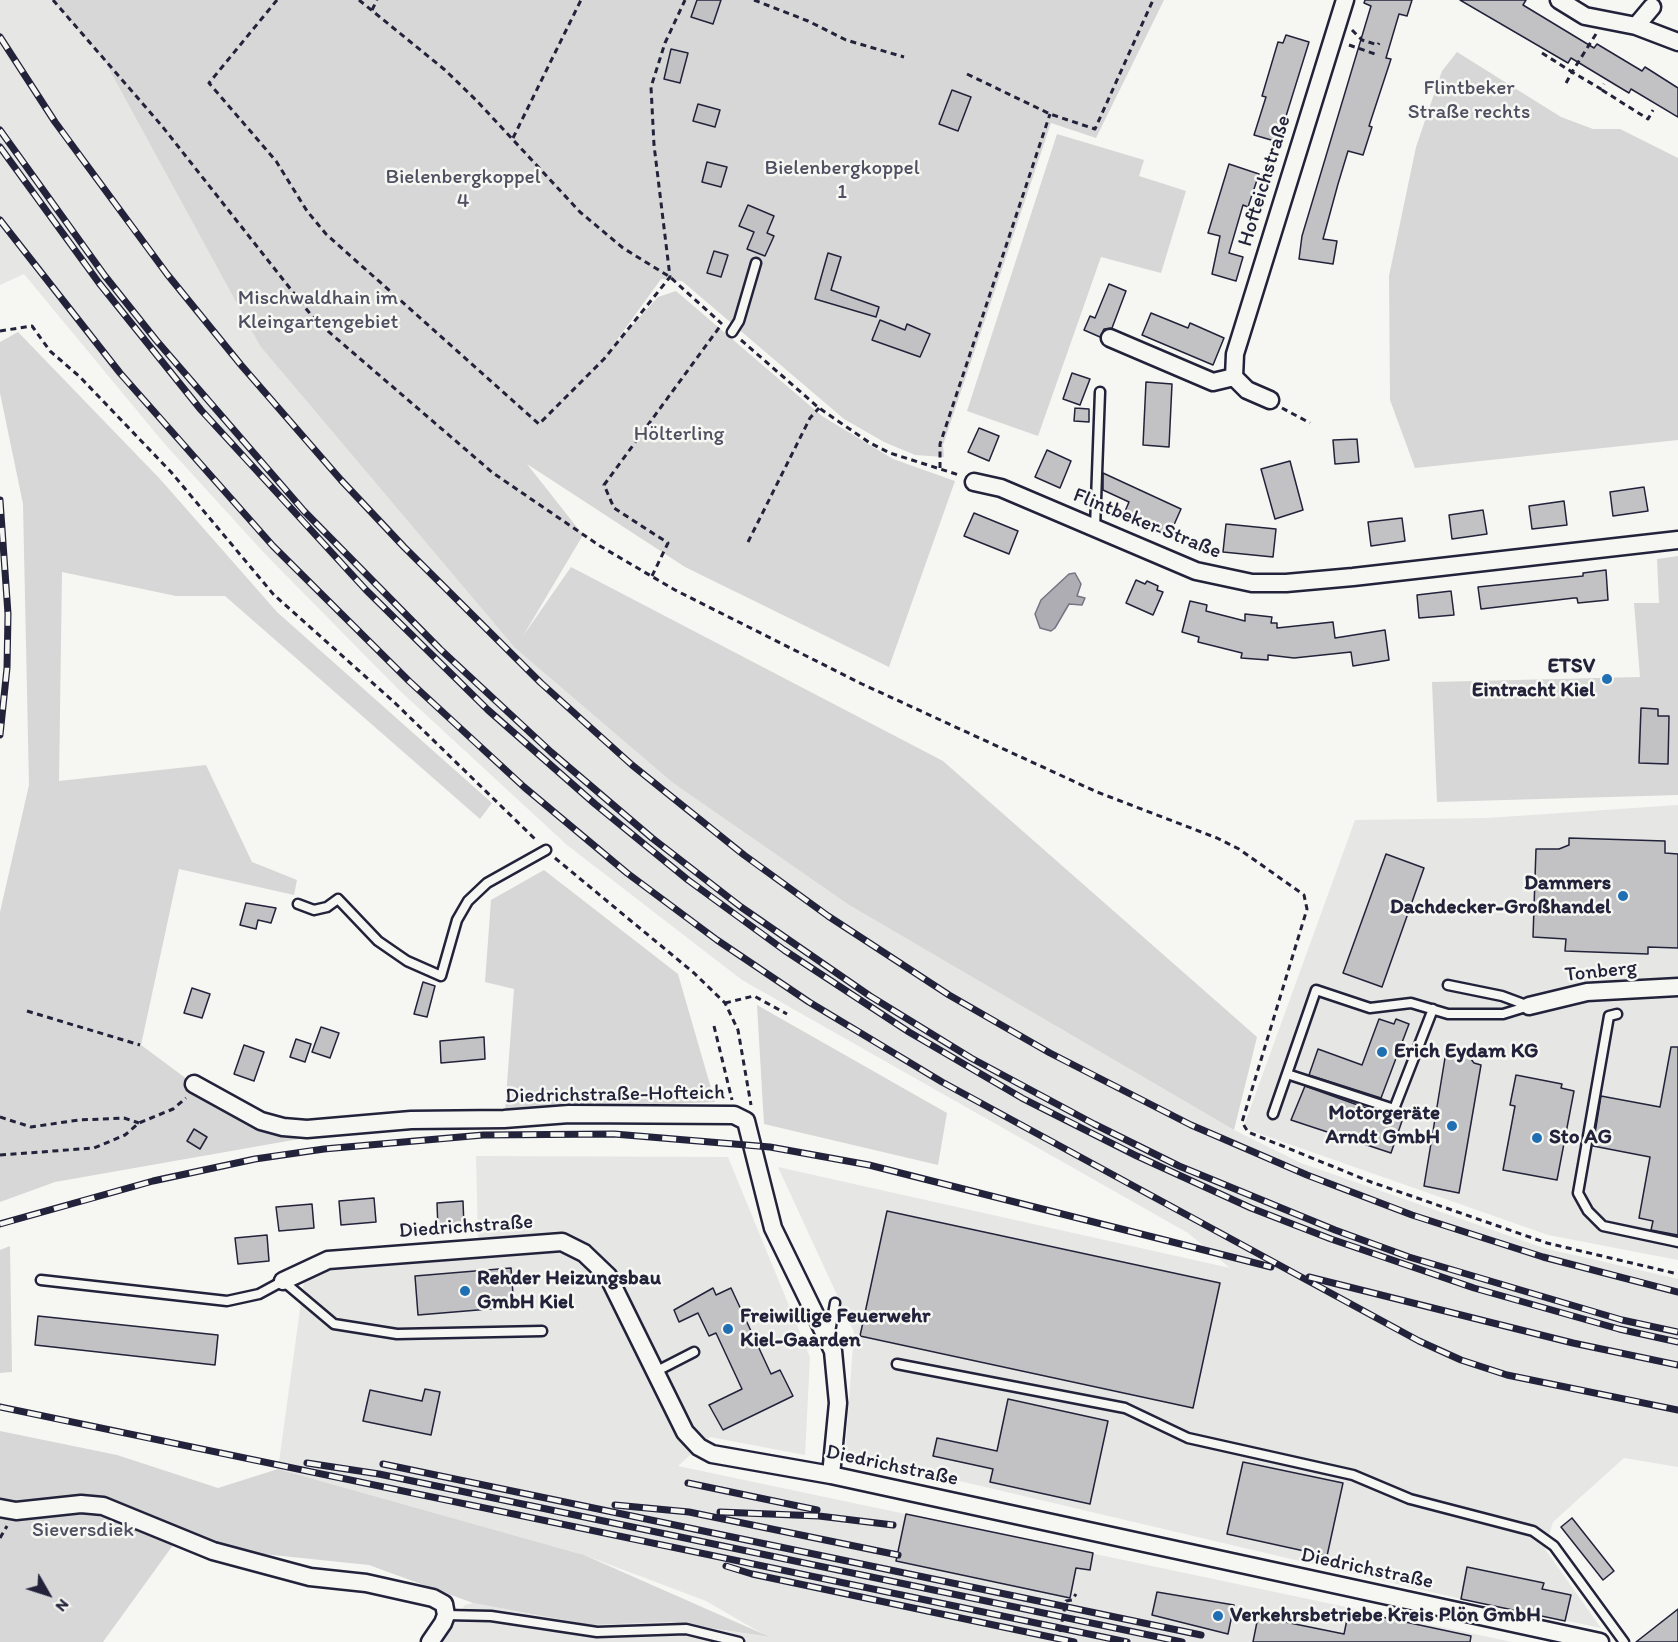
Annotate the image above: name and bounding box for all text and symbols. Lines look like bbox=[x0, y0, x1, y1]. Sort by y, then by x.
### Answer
park label: Flintbeker Straße rechts bbox=[1408, 76, 1530, 126]
street label: Hofteichstraße bbox=[1233, 112, 1297, 250]
park label: Bielenbergkoppel 1 bbox=[764, 156, 920, 206]
park label: Bielenbergkoppel 4 bbox=[385, 165, 541, 215]
park label: Mischwaldhain im Kleingartengebiet bbox=[238, 286, 398, 336]
park label: Hölterling bbox=[634, 422, 724, 448]
street label: Flintbeker Straße bbox=[1069, 483, 1225, 565]
place label: ETSV Eintracht Kiel bbox=[1472, 654, 1595, 704]
marker: ETSV Eintracht Kiel bbox=[1600, 672, 1614, 686]
place label: Dammers Dachdecker-Großhandel bbox=[1390, 871, 1611, 921]
marker: Dammers Dachdecker-Großhandel bbox=[1616, 889, 1630, 903]
street label: Tonberg bbox=[1564, 956, 1638, 988]
place label: Erich Eydam KG bbox=[1394, 1039, 1539, 1065]
marker: Erich Eydam KG bbox=[1375, 1045, 1389, 1059]
street label: Diedrichstraße-Hofteich bbox=[505, 1080, 725, 1110]
place label: Motorgeräte Arndt GmbH bbox=[1325, 1101, 1440, 1151]
marker: Motorgeräte Arndt GmbH bbox=[1445, 1119, 1459, 1133]
place label: Sto AG bbox=[1549, 1125, 1612, 1151]
marker: Sto AG bbox=[1530, 1131, 1544, 1145]
street label: Diedrichstraße bbox=[398, 1210, 534, 1244]
place label: Rehder Heizungsbau GmbH Kiel bbox=[477, 1266, 661, 1316]
marker: Rehder Heizungsbau GmbH Kiel bbox=[458, 1284, 472, 1298]
place label: Freiwillige Feuerwehr Kiel-Gaarden bbox=[740, 1304, 930, 1354]
marker: Freiwillige Feuerwehr Kiel-Gaarden bbox=[721, 1322, 735, 1336]
street label: Diedrichstraße bbox=[824, 1440, 960, 1492]
park label: Sieversdiek bbox=[32, 1518, 134, 1544]
street label: Diedrichstraße bbox=[1299, 1543, 1435, 1595]
north arrow bbox=[18, 1564, 78, 1624]
text: N bbox=[52, 1595, 73, 1616]
place label: Verkehrsbetriebe Kreis Plön GmbH bbox=[1230, 1603, 1541, 1629]
marker: Verkehrsbetriebe Kreis Plön GmbH bbox=[1211, 1609, 1225, 1623]

